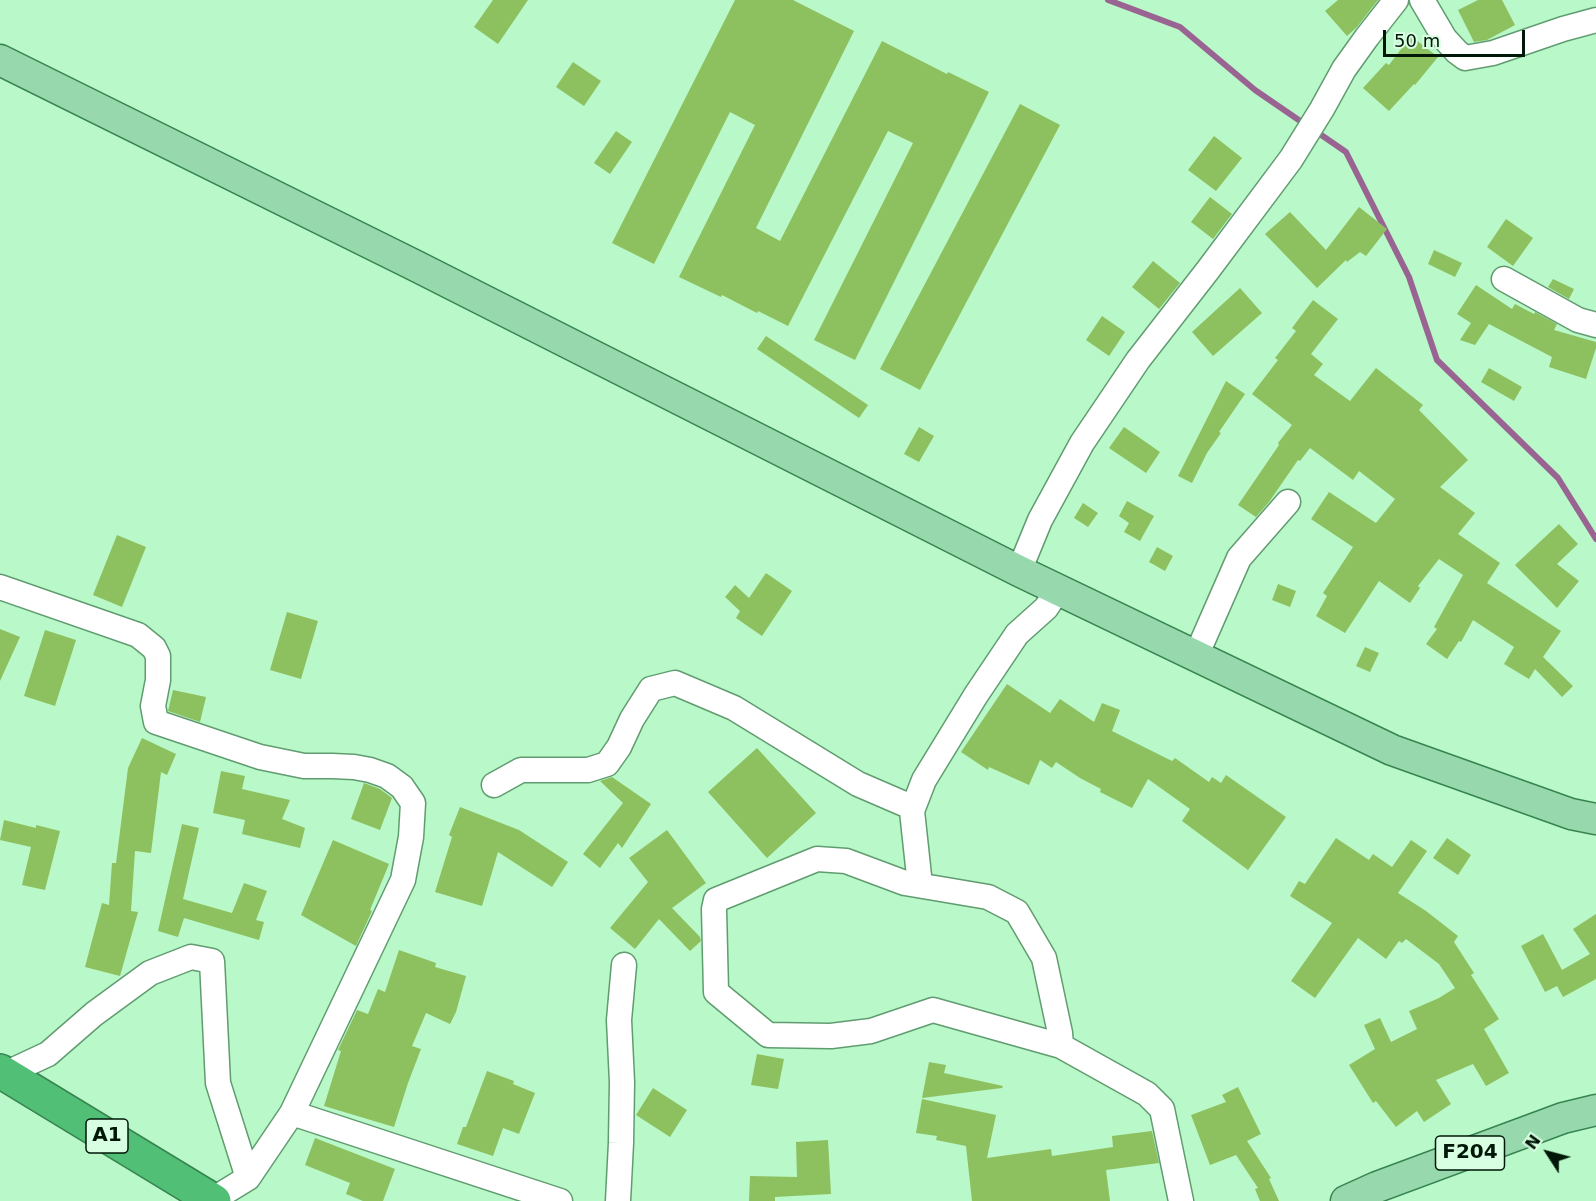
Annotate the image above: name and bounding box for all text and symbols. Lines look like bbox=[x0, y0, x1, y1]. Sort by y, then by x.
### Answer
scale bar bbox=[1386, 18, 1528, 56]
text: 50 m bbox=[1394, 30, 1440, 51]
road number: A1 bbox=[86, 1119, 128, 1153]
north arrow bbox=[1518, 1123, 1578, 1183]
text: N bbox=[1521, 1131, 1545, 1153]
road number: F204 bbox=[1436, 1136, 1504, 1170]

